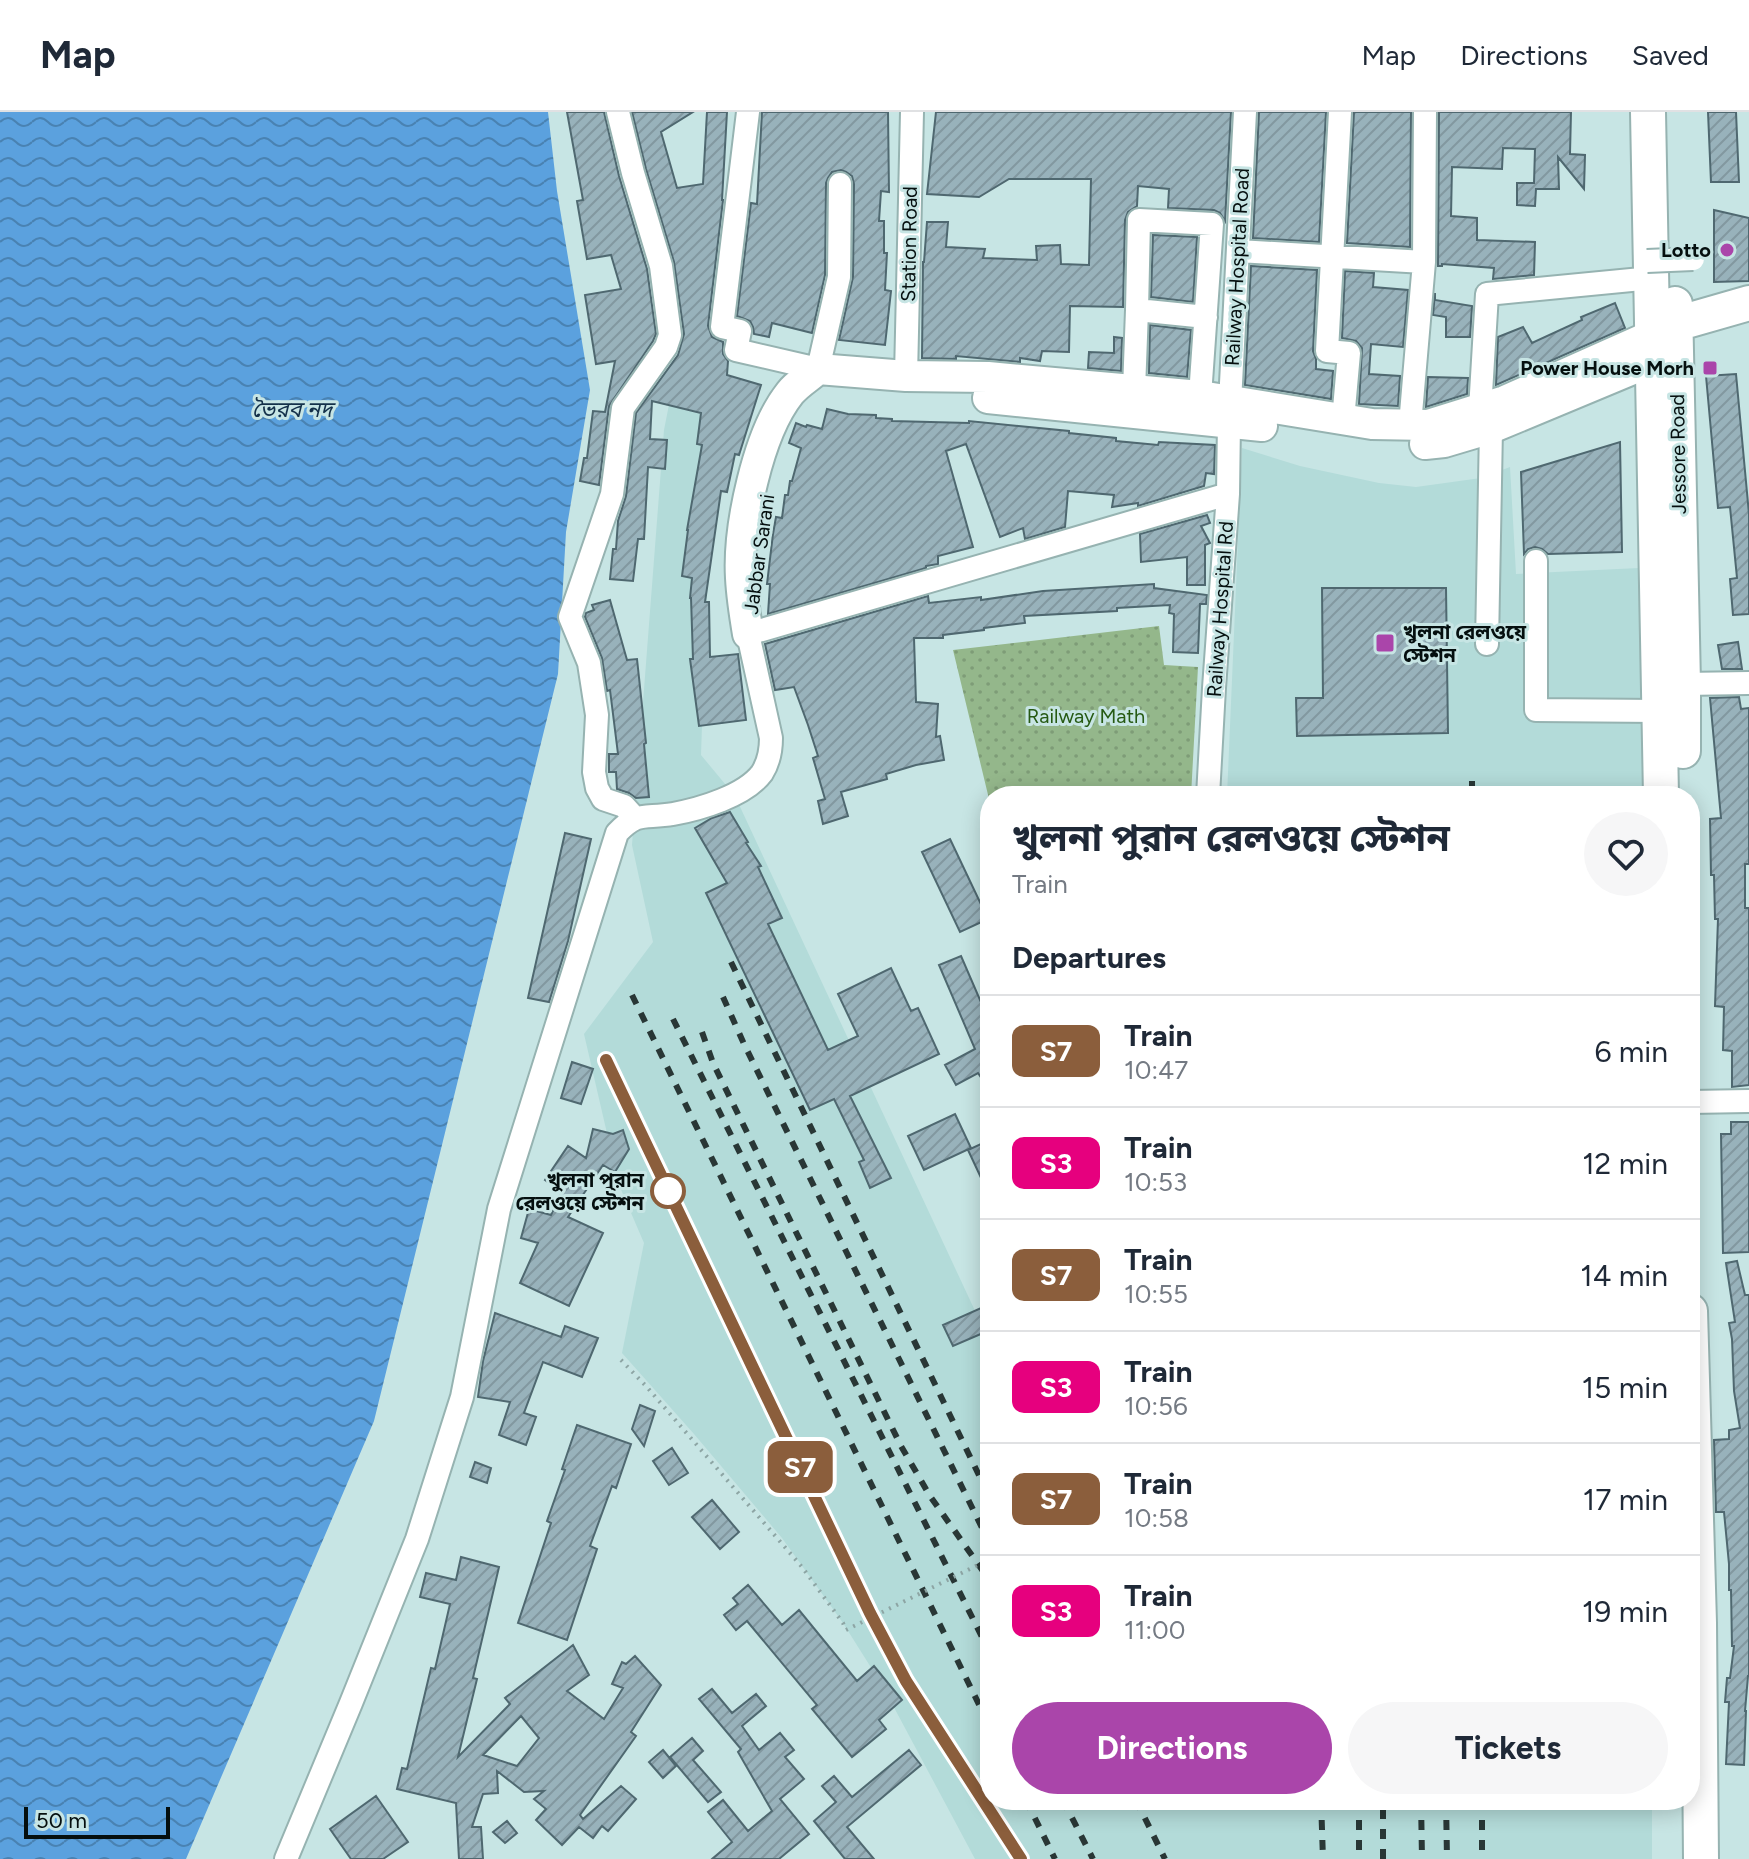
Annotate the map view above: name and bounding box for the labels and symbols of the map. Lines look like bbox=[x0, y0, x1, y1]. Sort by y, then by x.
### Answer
street label: Railway Hospital Road bbox=[1220, 167, 1254, 367]
street label: Station Road bbox=[896, 186, 922, 302]
place label: Lotto bbox=[1661, 238, 1711, 262]
marker: Lotto bbox=[1718, 241, 1736, 259]
place label: Power House Morh bbox=[1520, 356, 1694, 380]
marker: Power House Morh bbox=[1701, 359, 1719, 377]
street label: Jessore Road bbox=[1665, 394, 1691, 514]
water label: ভৈরব নদ bbox=[252, 396, 336, 423]
street label: Jabbar Sarani bbox=[739, 492, 779, 616]
street label: Railway Hospital Rd bbox=[1202, 520, 1238, 698]
place label: খুলনা রেলওয়ে স্টেশন bbox=[1403, 620, 1527, 667]
marker: খুলনা রেলওয়ে স্টেশন bbox=[1374, 632, 1396, 654]
park label: Railway Math bbox=[1027, 704, 1145, 728]
place label: খুলনা পুরান রেলওয়ে স্টেশন bbox=[515, 1168, 645, 1215]
marker: খুলনা পুরান রেলওয়ে স্টেশন bbox=[651, 1174, 685, 1208]
line badge: S7 bbox=[764, 1441, 836, 1493]
scale bar bbox=[24, 1803, 170, 1839]

